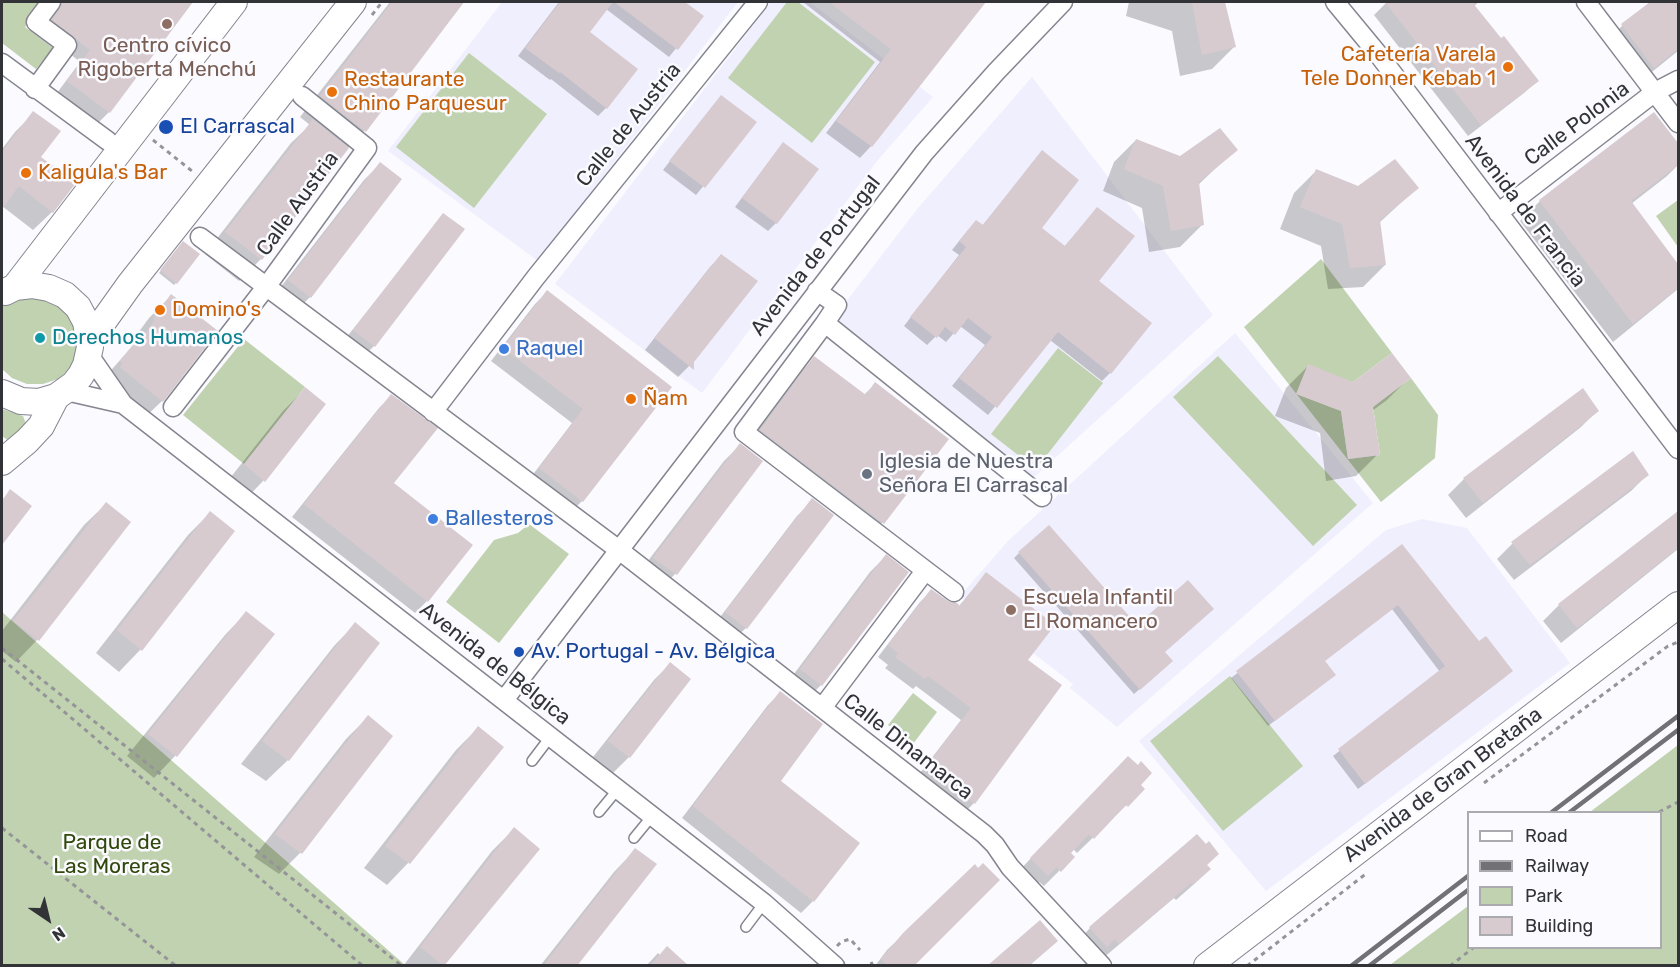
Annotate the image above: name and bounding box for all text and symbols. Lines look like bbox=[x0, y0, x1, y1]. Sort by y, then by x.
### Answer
marker: Centro cívico Rigoberta Menchú bbox=[160, 17, 174, 31]
place label: Centro cívico Rigoberta Menchú bbox=[78, 33, 256, 83]
place label: Cafetería Varela Tele Donner Kebab 1 bbox=[1301, 42, 1496, 92]
street label: Calle de Austria bbox=[571, 58, 687, 192]
marker: Cafetería Varela Tele Donner Kebab 1 bbox=[1501, 60, 1515, 74]
place label: Restaurante Chino Parquesur bbox=[344, 67, 507, 117]
street label: Calle Polonia bbox=[1520, 76, 1634, 172]
marker: Restaurante Chino Parquesur bbox=[325, 85, 339, 99]
place label: El Carrascal bbox=[180, 114, 295, 140]
marker: El Carrascal bbox=[157, 118, 175, 136]
street label: Avenida de Francia bbox=[1459, 129, 1591, 293]
street label: Calle Austria bbox=[252, 147, 344, 261]
place label: Kaligula's Bar bbox=[38, 160, 167, 186]
marker: Kaligula's Bar bbox=[19, 166, 33, 180]
street label: Avenida de Portugal bbox=[746, 171, 886, 341]
place label: Domino's bbox=[172, 297, 261, 323]
marker: Domino's bbox=[153, 303, 167, 317]
place label: Derechos Humanos bbox=[52, 325, 243, 351]
marker: Derechos Humanos bbox=[33, 331, 47, 345]
place label: Raquel bbox=[516, 336, 583, 362]
marker: Raquel bbox=[497, 342, 511, 356]
place label: Ñam bbox=[643, 386, 688, 412]
marker: Ñam bbox=[624, 392, 638, 406]
place label: Iglesia de Nuestra Señora El Carrascal bbox=[879, 449, 1068, 499]
marker: Iglesia de Nuestra Señora El Carrascal bbox=[860, 467, 874, 481]
place label: Ballesteros bbox=[445, 506, 554, 532]
marker: Ballesteros bbox=[426, 512, 440, 526]
place label: Escuela Infantil El Romancero bbox=[1023, 585, 1173, 635]
street label: Avenida de Bélgica bbox=[415, 597, 575, 731]
marker: Escuela Infantil El Romancero bbox=[1004, 603, 1018, 617]
place label: Av. Portugal - Av. Bélgica bbox=[531, 639, 775, 665]
marker: Av. Portugal - Av. Bélgica bbox=[512, 645, 526, 659]
street label: Calle Dinamarca bbox=[838, 689, 978, 805]
street label: Avenida de Gran Bretaña bbox=[1339, 702, 1547, 868]
legend bbox=[1467, 811, 1662, 949]
text: Road bbox=[1525, 825, 1568, 847]
park label: Parque de Las Moreras bbox=[53, 830, 171, 880]
text: Railway bbox=[1525, 855, 1589, 877]
text: Park bbox=[1525, 885, 1562, 907]
north arrow bbox=[18, 889, 78, 949]
text: Building bbox=[1525, 915, 1593, 937]
text: N bbox=[48, 923, 69, 945]

